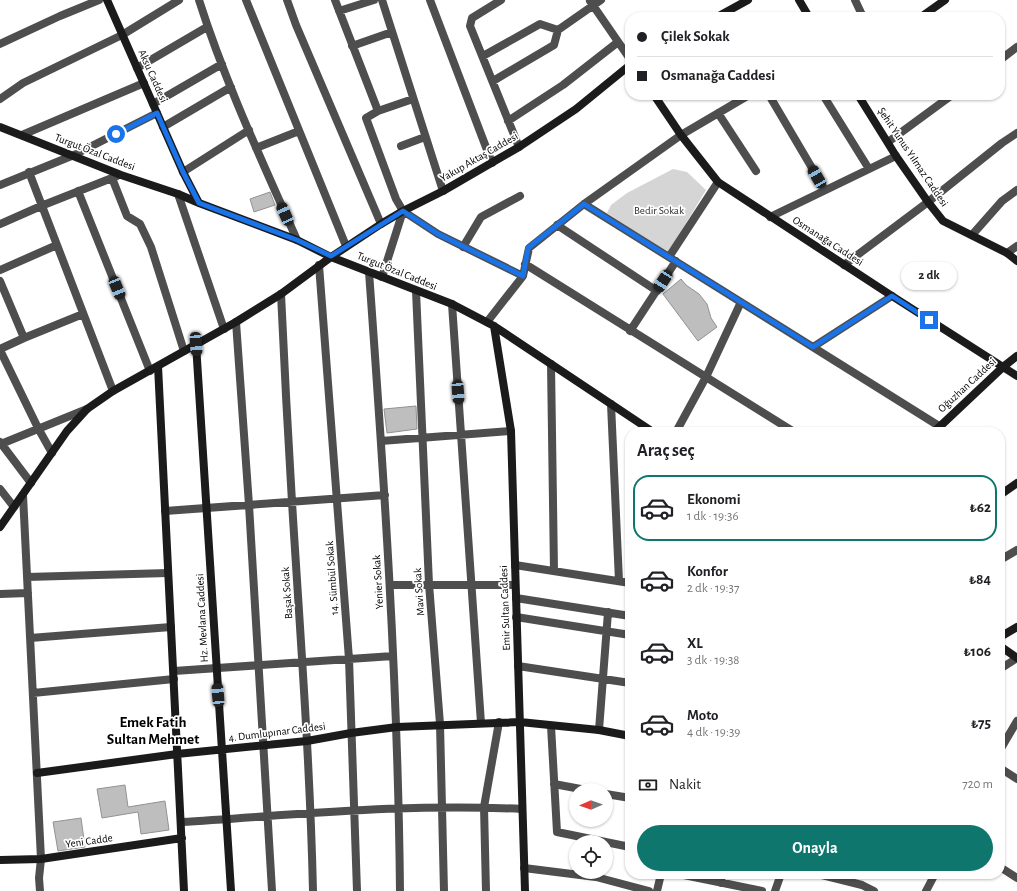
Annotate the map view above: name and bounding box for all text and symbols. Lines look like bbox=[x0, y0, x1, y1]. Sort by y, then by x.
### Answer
text: Çilek Sokak bbox=[661, 29, 730, 44]
street label: Aksu Caddesi bbox=[136, 48, 170, 104]
text: Osmanağa Caddesi bbox=[661, 68, 775, 83]
street label: Şehit Yunus Yılmaz Caddesi bbox=[876, 105, 950, 209]
route start bbox=[107, 125, 125, 143]
street label: Yakup Aktaş Caddesi bbox=[438, 130, 520, 184]
street label: Turgut Özal Caddesi bbox=[53, 132, 137, 172]
car bbox=[806, 164, 828, 190]
car bbox=[275, 201, 295, 227]
park label: Bedir Sokak bbox=[634, 205, 684, 216]
street label: Osmanağa Caddesi bbox=[791, 214, 865, 268]
street label: Turgut Özal Caddesi bbox=[356, 250, 438, 292]
callout: 2 dk bbox=[901, 262, 957, 290]
car bbox=[651, 268, 675, 294]
text: 2 dk bbox=[918, 269, 940, 282]
car bbox=[107, 275, 127, 301]
route end bbox=[920, 311, 938, 329]
car bbox=[189, 332, 203, 356]
street label: Oğuzhan Caddesi bbox=[936, 356, 998, 414]
car bbox=[451, 380, 465, 404]
text: Araç seç bbox=[637, 442, 694, 460]
icon: car bbox=[639, 490, 675, 526]
text: Ekonomi bbox=[687, 492, 741, 507]
text: ₺62 bbox=[970, 500, 991, 515]
text: 1 dk · 19:36 bbox=[687, 510, 739, 523]
street label: 14. Sümbül Sokak bbox=[324, 541, 340, 615]
street label: Yenier Sokak bbox=[371, 555, 385, 609]
icon: car bbox=[639, 562, 675, 598]
text: Konfor bbox=[687, 564, 728, 579]
street label: Emir Sultan Caddesi bbox=[498, 565, 512, 651]
street label: Başak Sokak bbox=[280, 567, 294, 619]
street label: Mavi Sokak bbox=[412, 568, 426, 616]
text: ₺84 bbox=[969, 572, 991, 587]
street label: Hz. Mevlana Caddesi bbox=[194, 573, 210, 663]
text: 2 dk · 19:37 bbox=[687, 582, 739, 595]
icon: car bbox=[639, 634, 675, 670]
text: XL bbox=[687, 636, 703, 651]
text: ₺106 bbox=[963, 644, 991, 659]
text: 3 dk · 19:38 bbox=[687, 654, 740, 667]
car bbox=[211, 683, 225, 707]
icon: car bbox=[639, 706, 675, 742]
text: Moto bbox=[687, 708, 719, 723]
district label: Emek Fatih Sultan Mehmet bbox=[107, 715, 199, 747]
text: ₺75 bbox=[971, 716, 991, 731]
street label: 4. Dumlupınar Caddesi bbox=[228, 721, 326, 743]
text: 4 dk · 19:39 bbox=[687, 726, 740, 739]
icon: cash bbox=[637, 774, 659, 796]
text: Nakit bbox=[669, 777, 701, 792]
text: 720 m bbox=[962, 778, 993, 791]
north arrow bbox=[569, 783, 613, 827]
map controls bbox=[569, 783, 613, 879]
button: Onayla bbox=[637, 825, 993, 871]
street label: Yeni Cadde bbox=[65, 832, 113, 850]
button: locate bbox=[569, 835, 613, 879]

